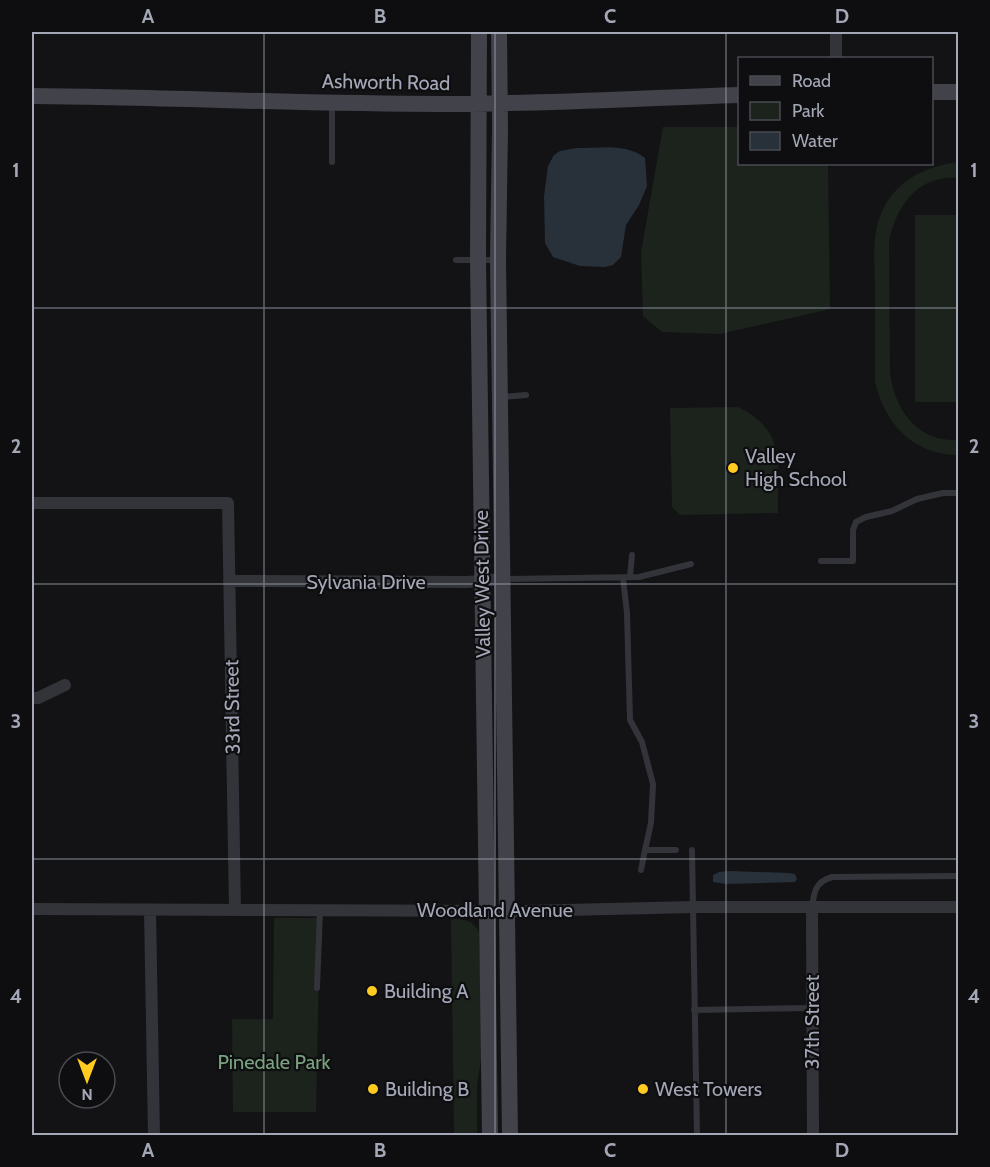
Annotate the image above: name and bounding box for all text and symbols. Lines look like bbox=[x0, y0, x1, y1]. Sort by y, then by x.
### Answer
text: A bbox=[142, 4, 155, 28]
text: B bbox=[374, 4, 386, 28]
text: C bbox=[604, 4, 616, 28]
text: D bbox=[835, 4, 849, 28]
legend bbox=[738, 57, 933, 165]
street label: Ashworth Road bbox=[322, 69, 450, 95]
text: Road bbox=[792, 70, 831, 92]
text: Park bbox=[792, 100, 825, 122]
text: Water bbox=[792, 130, 838, 152]
text: 1 bbox=[12, 158, 20, 182]
text: 1 bbox=[970, 158, 978, 182]
text: 2 bbox=[11, 434, 21, 458]
text: 2 bbox=[969, 434, 979, 458]
place label: Valley High School bbox=[745, 444, 847, 491]
marker: Valley High School bbox=[726, 461, 740, 475]
street label: Valley West Drive bbox=[469, 510, 495, 658]
street label: Sylvania Drive bbox=[306, 570, 426, 594]
street label: 33rd Street bbox=[219, 659, 245, 755]
text: 3 bbox=[11, 709, 21, 733]
text: 3 bbox=[969, 709, 979, 733]
street label: Woodland Avenue bbox=[417, 898, 573, 922]
street label: 37th Street bbox=[800, 975, 824, 1069]
place label: Building A bbox=[384, 979, 469, 1003]
text: 4 bbox=[10, 984, 22, 1008]
marker: Building A bbox=[365, 984, 379, 998]
text: 4 bbox=[968, 984, 980, 1008]
north arrow bbox=[57, 1050, 117, 1110]
park label: Pinedale Park bbox=[217, 1050, 331, 1074]
place label: Building B bbox=[385, 1077, 469, 1101]
place label: West Towers bbox=[655, 1077, 762, 1101]
marker: Building B bbox=[366, 1082, 380, 1096]
marker: West Towers bbox=[636, 1082, 650, 1096]
text: N bbox=[81, 1085, 93, 1104]
text: A bbox=[142, 1138, 155, 1162]
text: B bbox=[374, 1138, 386, 1162]
text: C bbox=[604, 1138, 616, 1162]
text: D bbox=[835, 1138, 849, 1162]

